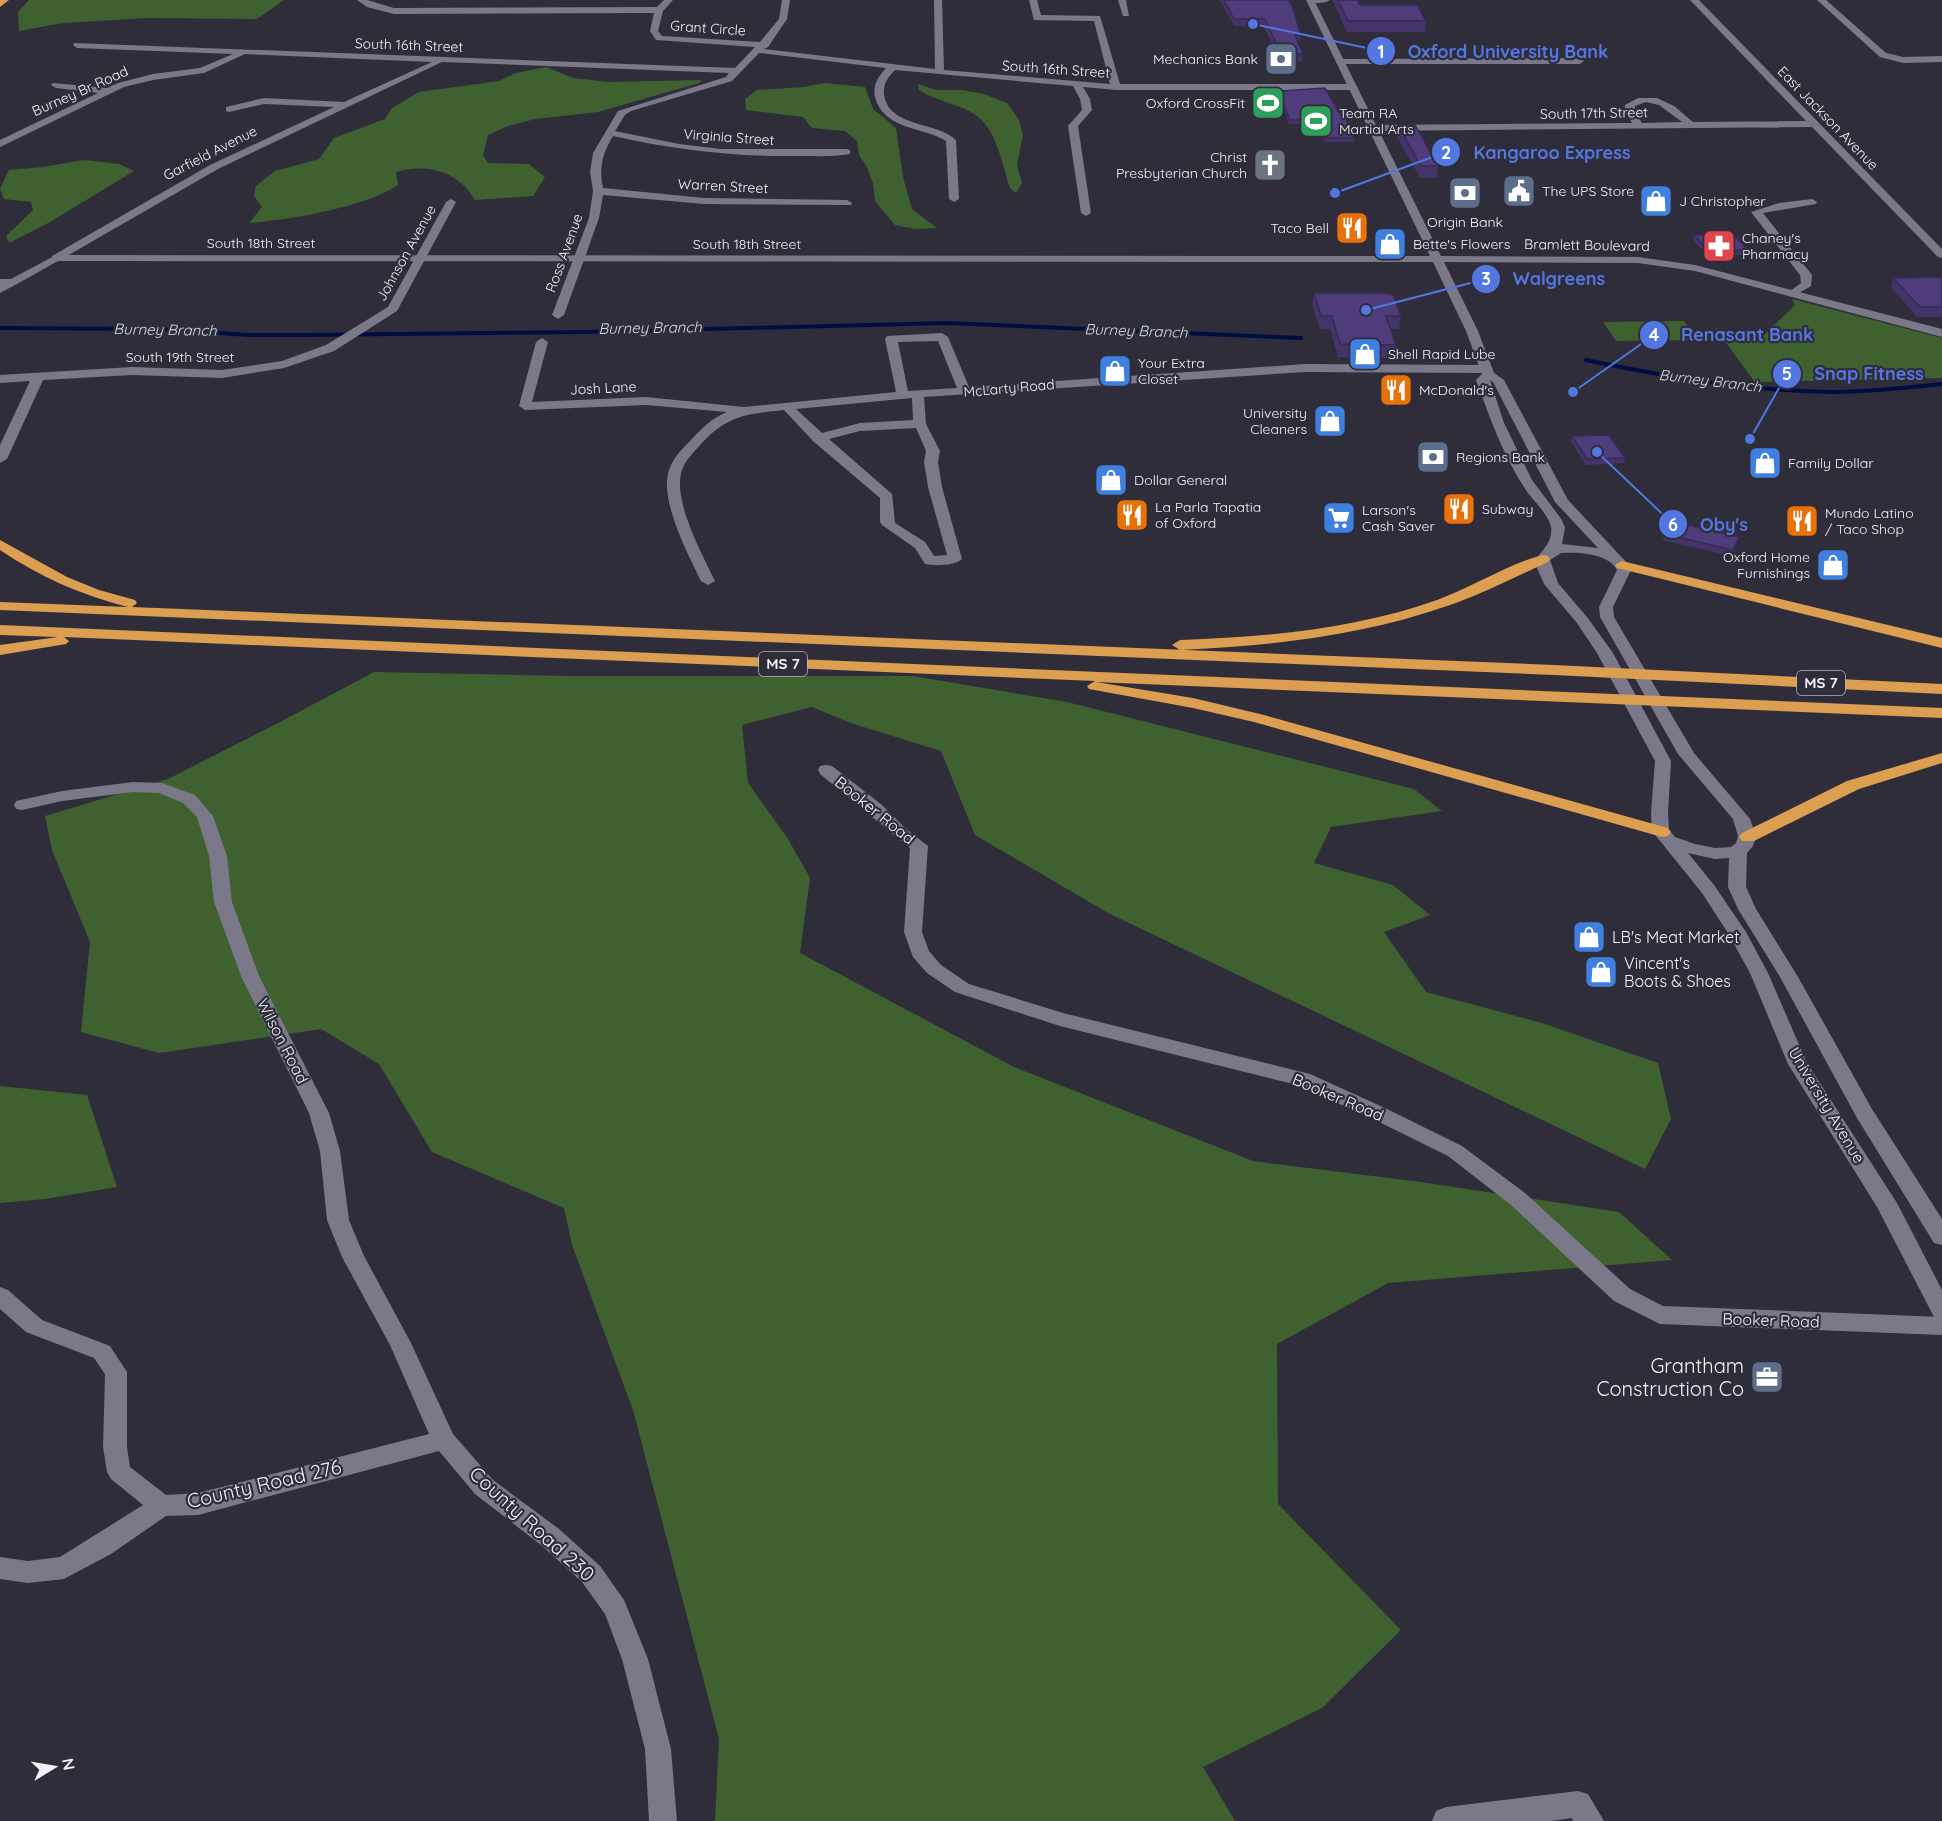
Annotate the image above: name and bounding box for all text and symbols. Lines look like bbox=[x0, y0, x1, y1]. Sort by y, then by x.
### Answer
street label: Grant Circle bbox=[670, 16, 746, 40]
callout: Oxford University Bank bbox=[1366, 33, 1620, 69]
street label: South 16th Street bbox=[355, 34, 464, 56]
text: 1 bbox=[1377, 40, 1385, 63]
text: Oxford University Bank bbox=[1408, 40, 1608, 63]
bank icon: Mechanics Bank bbox=[1263, 41, 1299, 77]
place label: Mechanics Bank bbox=[1153, 50, 1258, 68]
street label: South 16th Street bbox=[1001, 56, 1111, 82]
street label: Burney Br Road bbox=[29, 62, 131, 120]
street label: East Jackson Avenue bbox=[1774, 62, 1882, 174]
sports icon: Oxford CrossFit bbox=[1250, 85, 1286, 121]
place label: Oxford CrossFit bbox=[1146, 94, 1245, 112]
sports icon: Team RA Martial Arts bbox=[1298, 103, 1334, 139]
street label: South 17th Street bbox=[1540, 103, 1648, 123]
place label: Team RA Martial Arts bbox=[1339, 104, 1414, 138]
street label: Garfield Avenue bbox=[160, 122, 260, 184]
street label: Virginia Street bbox=[683, 125, 775, 149]
callout: Kangaroo Express bbox=[1431, 134, 1642, 170]
text: 2 bbox=[1441, 141, 1451, 164]
text: Kangaroo Express bbox=[1473, 141, 1631, 164]
church icon: Christ Presbyterian Church bbox=[1252, 147, 1288, 183]
place label: Christ Presbyterian Church bbox=[1116, 148, 1247, 182]
public building icon: The UPS Store bbox=[1501, 173, 1537, 209]
street label: Warren Street bbox=[677, 175, 769, 197]
bank icon: Origin Bank bbox=[1447, 175, 1483, 211]
place label: The UPS Store bbox=[1542, 182, 1634, 200]
shop icon: J Christopher bbox=[1638, 183, 1674, 219]
place label: J Christopher bbox=[1679, 192, 1766, 210]
street label: Johnson Avenue bbox=[372, 202, 440, 304]
restaurant icon: Taco Bell bbox=[1334, 210, 1370, 246]
street label: Ross Avenue bbox=[541, 211, 587, 295]
place label: Origin Bank bbox=[1427, 213, 1503, 231]
place label: Taco Bell bbox=[1270, 219, 1329, 237]
shop icon: Bette's Flowers bbox=[1372, 226, 1408, 262]
pharmacy icon: Chaney's Pharmacy bbox=[1701, 228, 1737, 264]
place label: Chaney's Pharmacy bbox=[1742, 229, 1809, 263]
street label: South 18th Street bbox=[207, 234, 315, 252]
street label: South 18th Street bbox=[693, 235, 801, 253]
place label: Bette's Flowers bbox=[1413, 235, 1510, 253]
street label: Bramlett Boulevard bbox=[1524, 235, 1650, 255]
callout: Walgreens bbox=[1471, 261, 1617, 297]
text: 3 bbox=[1481, 267, 1491, 290]
text: Walgreens bbox=[1513, 267, 1605, 290]
water label: Burney Branch bbox=[598, 317, 702, 338]
callout: Renasant Bank bbox=[1639, 317, 1826, 353]
water label: Burney Branch bbox=[113, 319, 217, 340]
water label: Burney Branch bbox=[1084, 319, 1188, 342]
text: 4 bbox=[1649, 323, 1660, 346]
text: Renasant Bank bbox=[1681, 323, 1813, 346]
shop icon: Shell Rapid Lube bbox=[1347, 336, 1383, 372]
place label: Shell Rapid Lube bbox=[1388, 345, 1496, 363]
street label: South 19th Street bbox=[126, 348, 235, 366]
shop icon: Your Extra Closet bbox=[1097, 353, 1133, 389]
place label: Your Extra Closet bbox=[1138, 354, 1205, 388]
callout: Snap Fitness bbox=[1772, 356, 1936, 392]
text: 5 bbox=[1782, 362, 1792, 385]
text: Snap Fitness bbox=[1814, 362, 1924, 385]
water label: Burney Branch bbox=[1658, 365, 1763, 396]
restaurant icon: McDonald's bbox=[1378, 372, 1414, 408]
street label: McLarty Road bbox=[963, 375, 1055, 401]
street label: Josh Lane bbox=[569, 377, 637, 399]
place label: McDonald's bbox=[1419, 381, 1494, 399]
shop icon: University Cleaners bbox=[1312, 403, 1348, 439]
place label: University Cleaners bbox=[1243, 404, 1307, 438]
bank icon: Regions Bank bbox=[1415, 439, 1451, 475]
shop icon: Family Dollar bbox=[1747, 445, 1783, 481]
place label: Regions Bank bbox=[1456, 448, 1545, 466]
place label: Family Dollar bbox=[1788, 454, 1874, 472]
shop icon: Dollar General bbox=[1093, 462, 1129, 498]
place label: Dollar General bbox=[1134, 471, 1227, 489]
restaurant icon: Subway bbox=[1441, 491, 1477, 527]
restaurant icon: La Parla Tapatia of Oxford bbox=[1114, 497, 1150, 533]
place label: La Parla Tapatia of Oxford bbox=[1155, 498, 1261, 532]
supermarket icon: Larson's Cash Saver bbox=[1321, 500, 1357, 536]
place label: Subway bbox=[1482, 500, 1533, 518]
place label: Larson's Cash Saver bbox=[1362, 501, 1435, 535]
restaurant icon: Mundo Latino / Taco Shop bbox=[1784, 503, 1820, 539]
place label: Mundo Latino / Taco Shop bbox=[1825, 504, 1914, 538]
callout: Oby's bbox=[1658, 506, 1760, 542]
text: 6 bbox=[1668, 513, 1678, 536]
text: Oby's bbox=[1700, 513, 1748, 536]
shop icon: Oxford Home Furnishings bbox=[1815, 547, 1851, 583]
place label: Oxford Home Furnishings bbox=[1723, 548, 1810, 582]
road number: MS 7 bbox=[759, 652, 807, 676]
road number: MS 7 bbox=[1797, 671, 1845, 695]
street label: Booker Road bbox=[831, 772, 919, 848]
shop icon: LB's Meat Market bbox=[1571, 919, 1607, 955]
place label: LB's Meat Market bbox=[1612, 927, 1739, 947]
place label: Vincent's Boots & Shoes bbox=[1624, 953, 1731, 991]
shop icon: Vincent's Boots & Shoes bbox=[1583, 954, 1619, 990]
street label: Wilson Road bbox=[253, 995, 313, 1087]
street label: University Avenue bbox=[1784, 1043, 1870, 1167]
street label: Booker Road bbox=[1289, 1069, 1387, 1125]
street label: Booker Road bbox=[1722, 1308, 1820, 1332]
place label: Grantham Construction Co bbox=[1596, 1353, 1744, 1401]
office icon: Grantham Construction Co bbox=[1749, 1359, 1785, 1395]
street label: County Road 276 bbox=[184, 1454, 344, 1513]
street label: County Road 230 bbox=[464, 1461, 600, 1587]
north arrow bbox=[24, 1737, 84, 1797]
text: N bbox=[58, 1756, 80, 1772]

